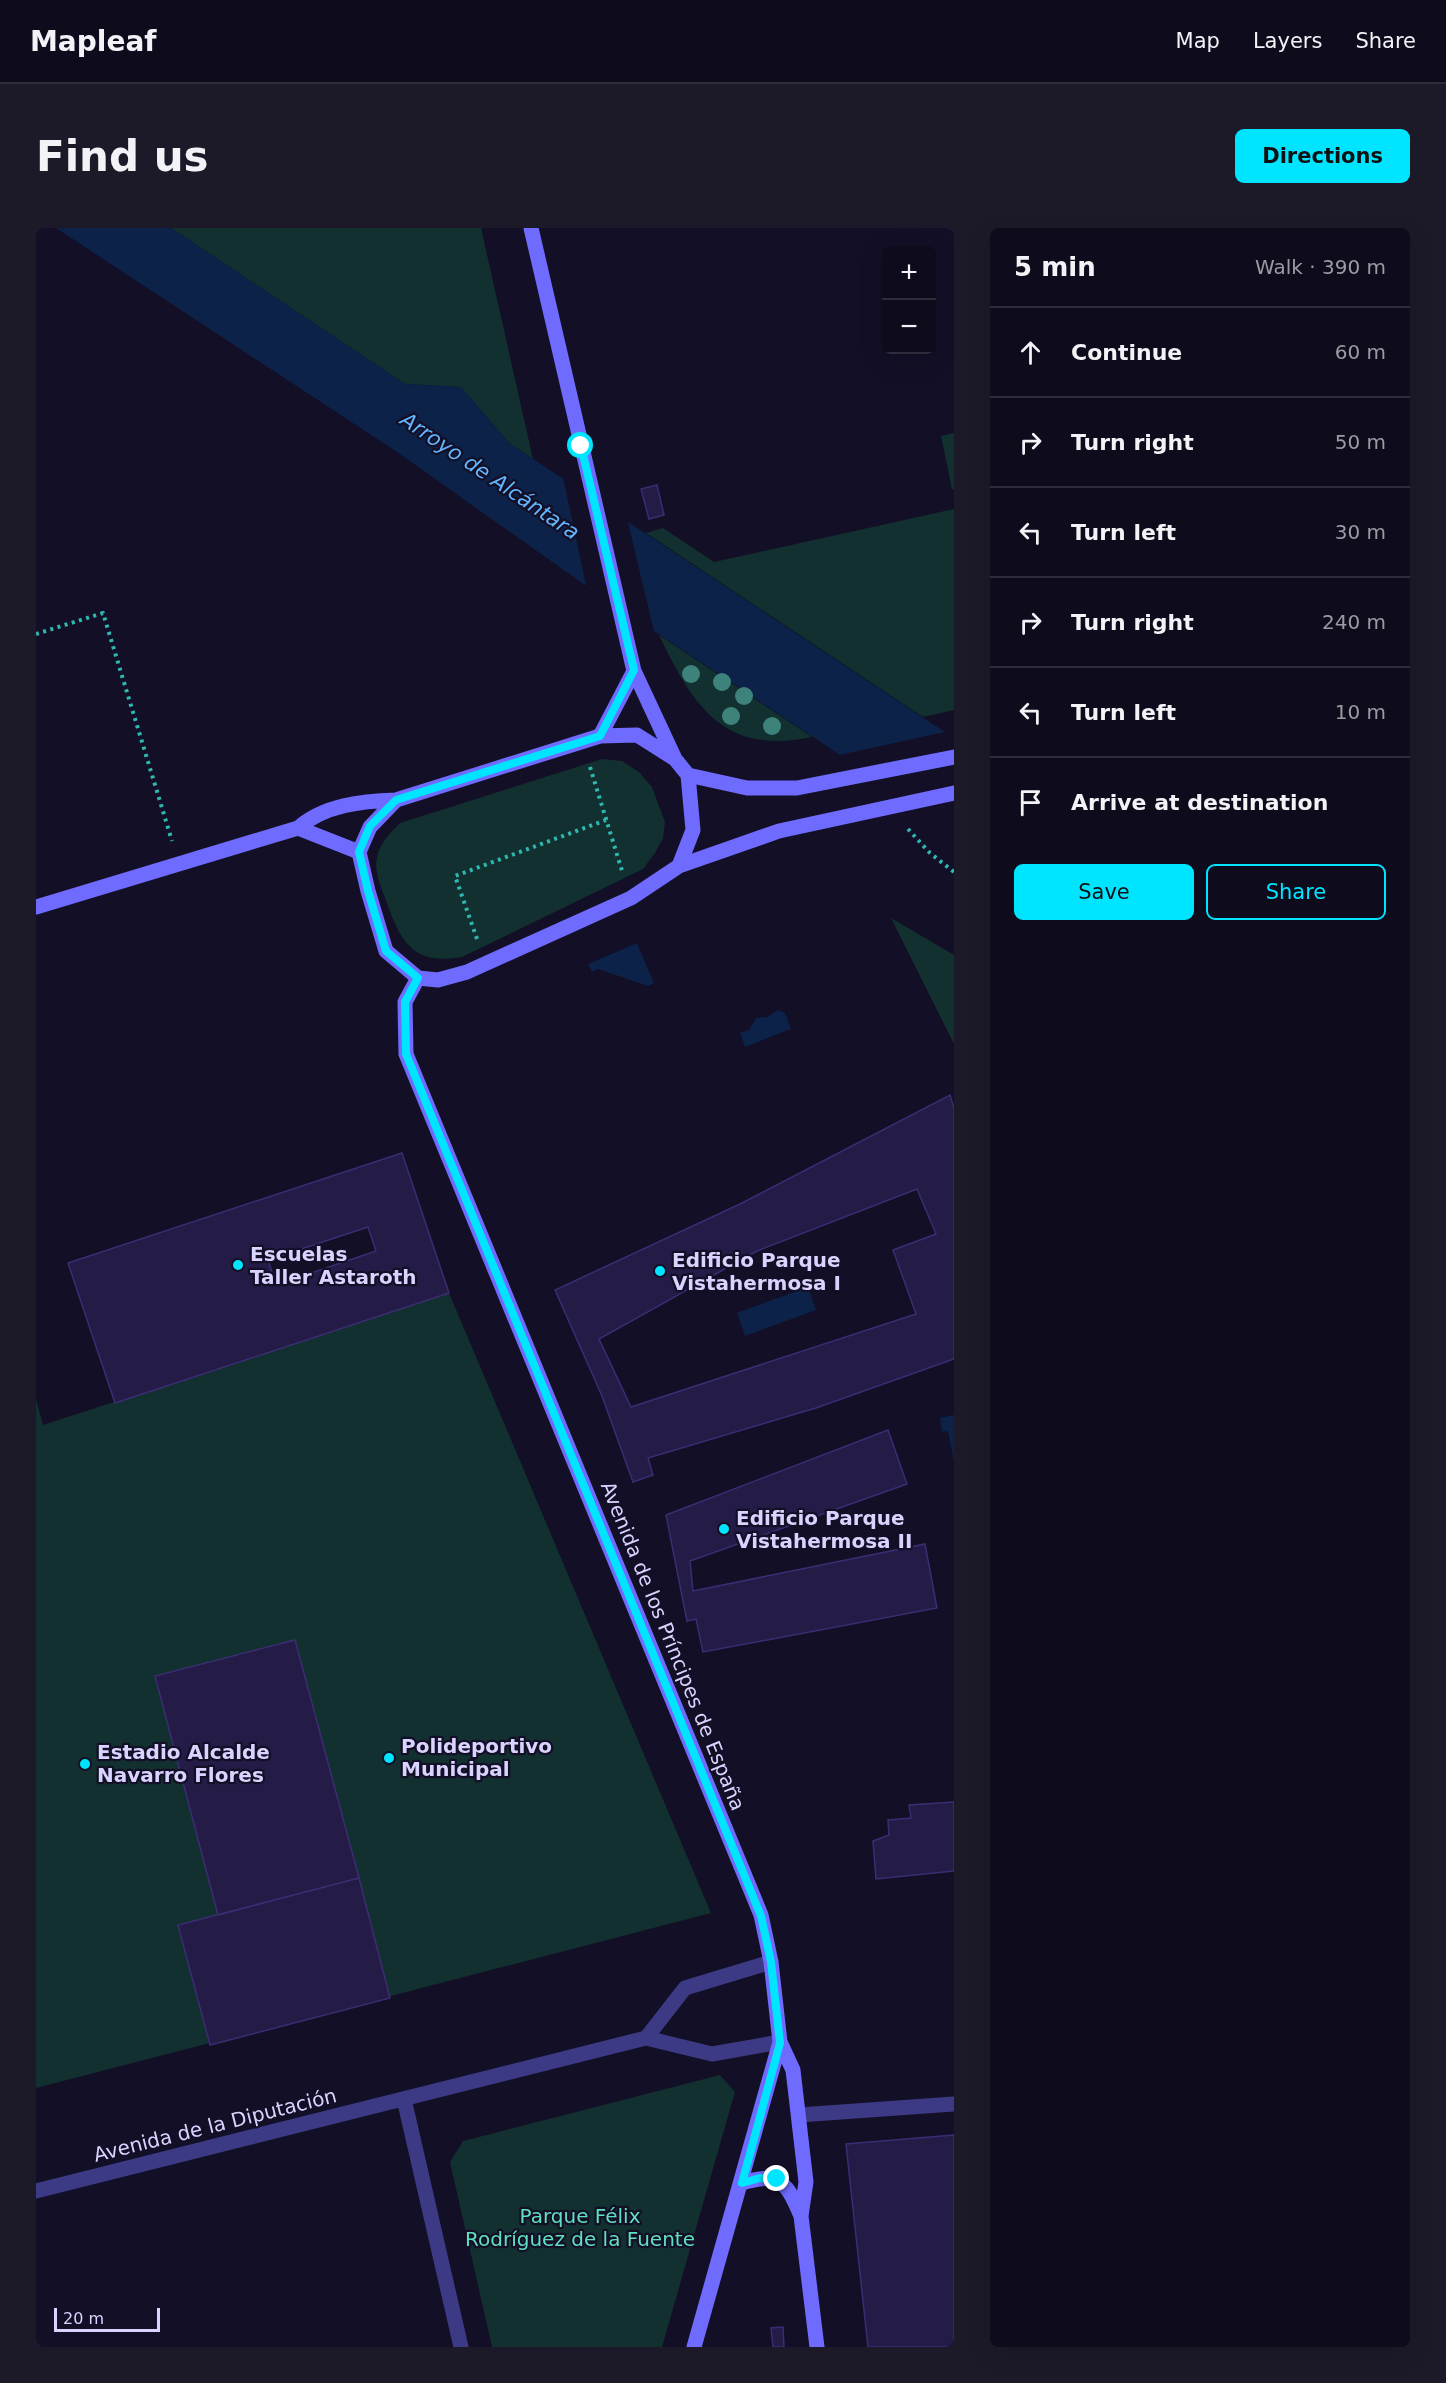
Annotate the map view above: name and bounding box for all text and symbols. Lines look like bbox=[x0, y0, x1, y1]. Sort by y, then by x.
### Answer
text: Mapleaf bbox=[30, 25, 156, 58]
text: Map bbox=[1176, 29, 1220, 53]
text: Layers bbox=[1253, 29, 1322, 53]
text: Share bbox=[1355, 29, 1416, 53]
button: Directions bbox=[1235, 129, 1410, 183]
text: Find us bbox=[36, 132, 209, 181]
map controls bbox=[882, 246, 936, 354]
button: + bbox=[882, 246, 936, 300]
text: 5 min bbox=[1014, 252, 1096, 282]
text: Walk · 390 m bbox=[1255, 255, 1386, 279]
button: − bbox=[882, 300, 936, 354]
icon: ahead bbox=[1014, 336, 1047, 369]
text: Continue bbox=[1071, 340, 1182, 365]
text: 60 m bbox=[1335, 340, 1386, 364]
water label: Arroyo de Alcántara bbox=[395, 406, 584, 545]
icon: right bbox=[1014, 426, 1047, 459]
text: Turn right bbox=[1071, 430, 1194, 455]
text: 50 m bbox=[1335, 430, 1386, 454]
route start bbox=[567, 432, 593, 458]
icon: left bbox=[1014, 516, 1047, 549]
text: Turn left bbox=[1071, 520, 1176, 545]
text: 30 m bbox=[1335, 520, 1386, 544]
icon: right bbox=[1014, 606, 1047, 639]
text: Turn right bbox=[1071, 610, 1194, 635]
text: 240 m bbox=[1322, 610, 1386, 634]
icon: left bbox=[1014, 696, 1047, 729]
text: Turn left bbox=[1071, 700, 1176, 725]
text: 10 m bbox=[1335, 700, 1386, 724]
icon: arrive bbox=[1014, 786, 1047, 819]
text: Arrive at destination bbox=[1071, 790, 1328, 815]
button: Save bbox=[1014, 864, 1194, 920]
button: Share bbox=[1206, 864, 1386, 920]
place label: Escuelas Taller Astaroth bbox=[250, 1242, 417, 1289]
place label: Edificio Parque Vistahermosa I bbox=[672, 1248, 841, 1295]
marker: Escuelas Taller Astaroth bbox=[231, 1258, 245, 1272]
marker: Edificio Parque Vistahermosa I bbox=[653, 1264, 667, 1278]
street label: Avenida de los Príncipes de España bbox=[596, 1478, 750, 1814]
place label: Edificio Parque Vistahermosa II bbox=[736, 1506, 912, 1553]
marker: Edificio Parque Vistahermosa II bbox=[717, 1522, 731, 1536]
place label: Polideportivo Municipal bbox=[401, 1734, 552, 1781]
place label: Estadio Alcalde Navarro Flores bbox=[97, 1740, 270, 1787]
marker: Polideportivo Municipal bbox=[382, 1751, 396, 1765]
marker: Estadio Alcalde Navarro Flores bbox=[78, 1757, 92, 1771]
street label: Avenida de la Diputación bbox=[91, 2083, 339, 2167]
route end bbox=[763, 2165, 789, 2191]
park label: Parque Félix Rodríguez de la Fuente bbox=[465, 2204, 695, 2251]
scale bar bbox=[54, 2305, 160, 2332]
text: 20 m bbox=[63, 2309, 104, 2328]

